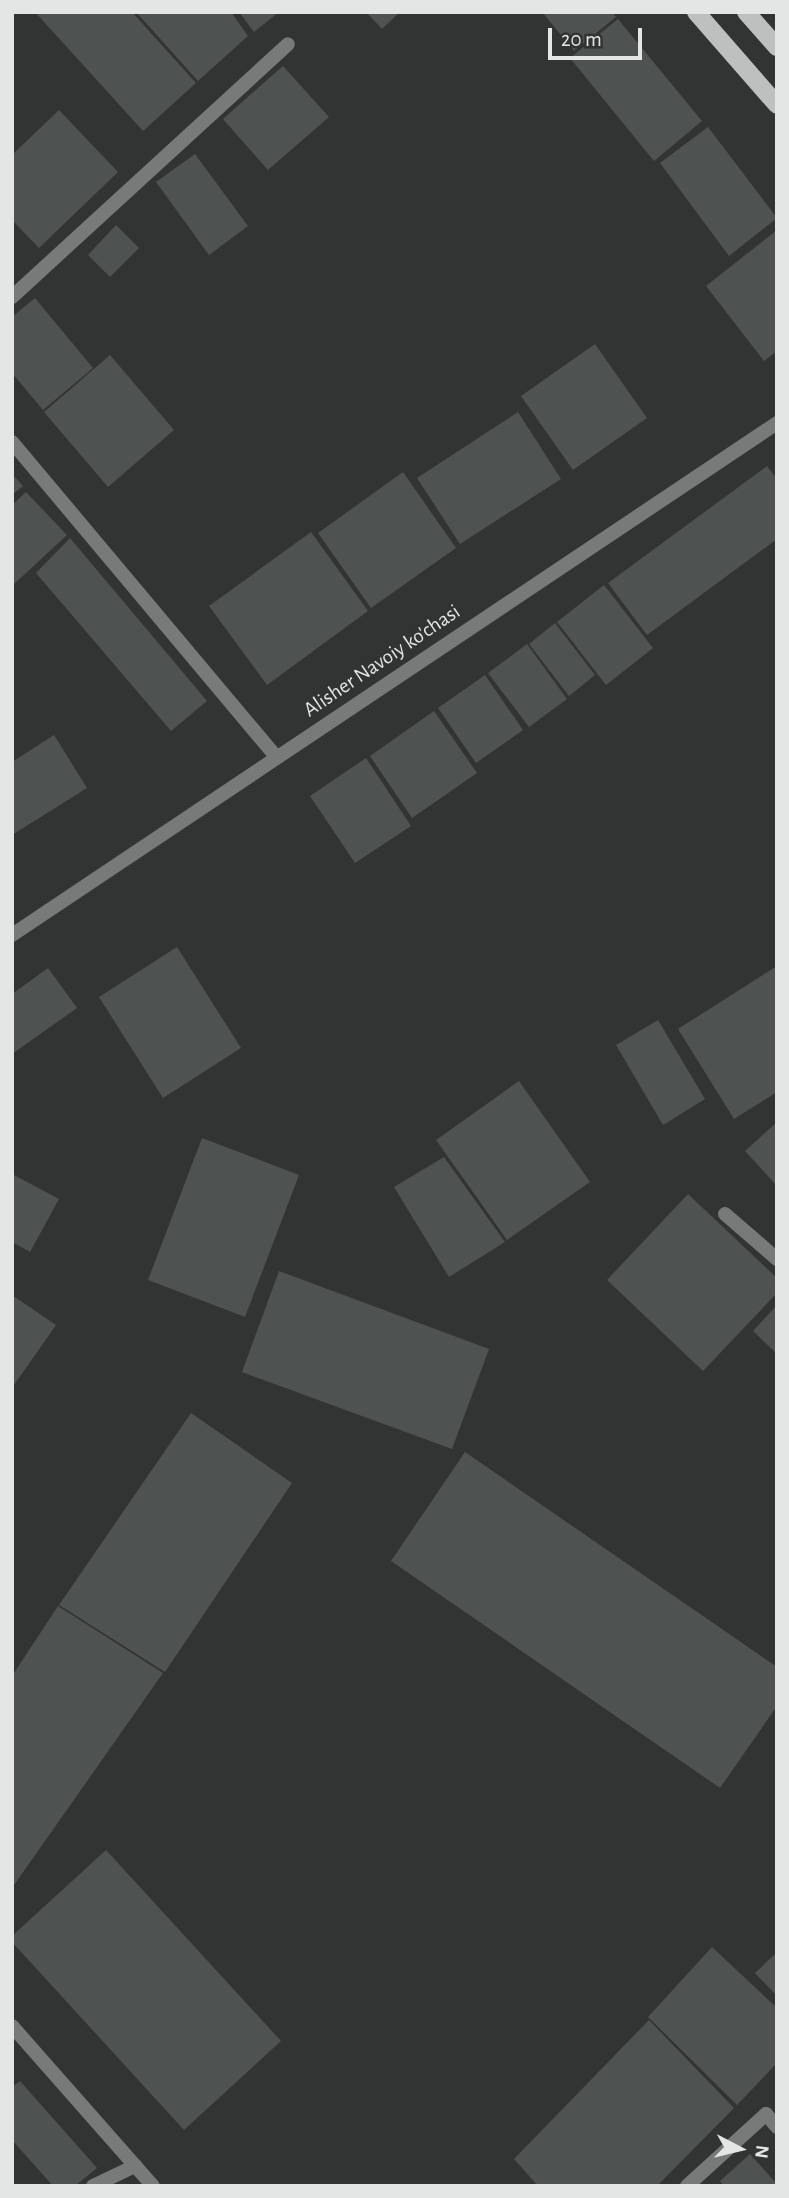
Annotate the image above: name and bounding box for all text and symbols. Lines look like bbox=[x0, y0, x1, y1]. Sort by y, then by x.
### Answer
scale bar bbox=[551, 14, 646, 58]
text: 20 m bbox=[561, 29, 602, 50]
street label: Alisher Navoiy ko'chasi bbox=[299, 599, 465, 723]
north arrow bbox=[705, 2114, 775, 2184]
text: N bbox=[751, 2144, 772, 2159]

